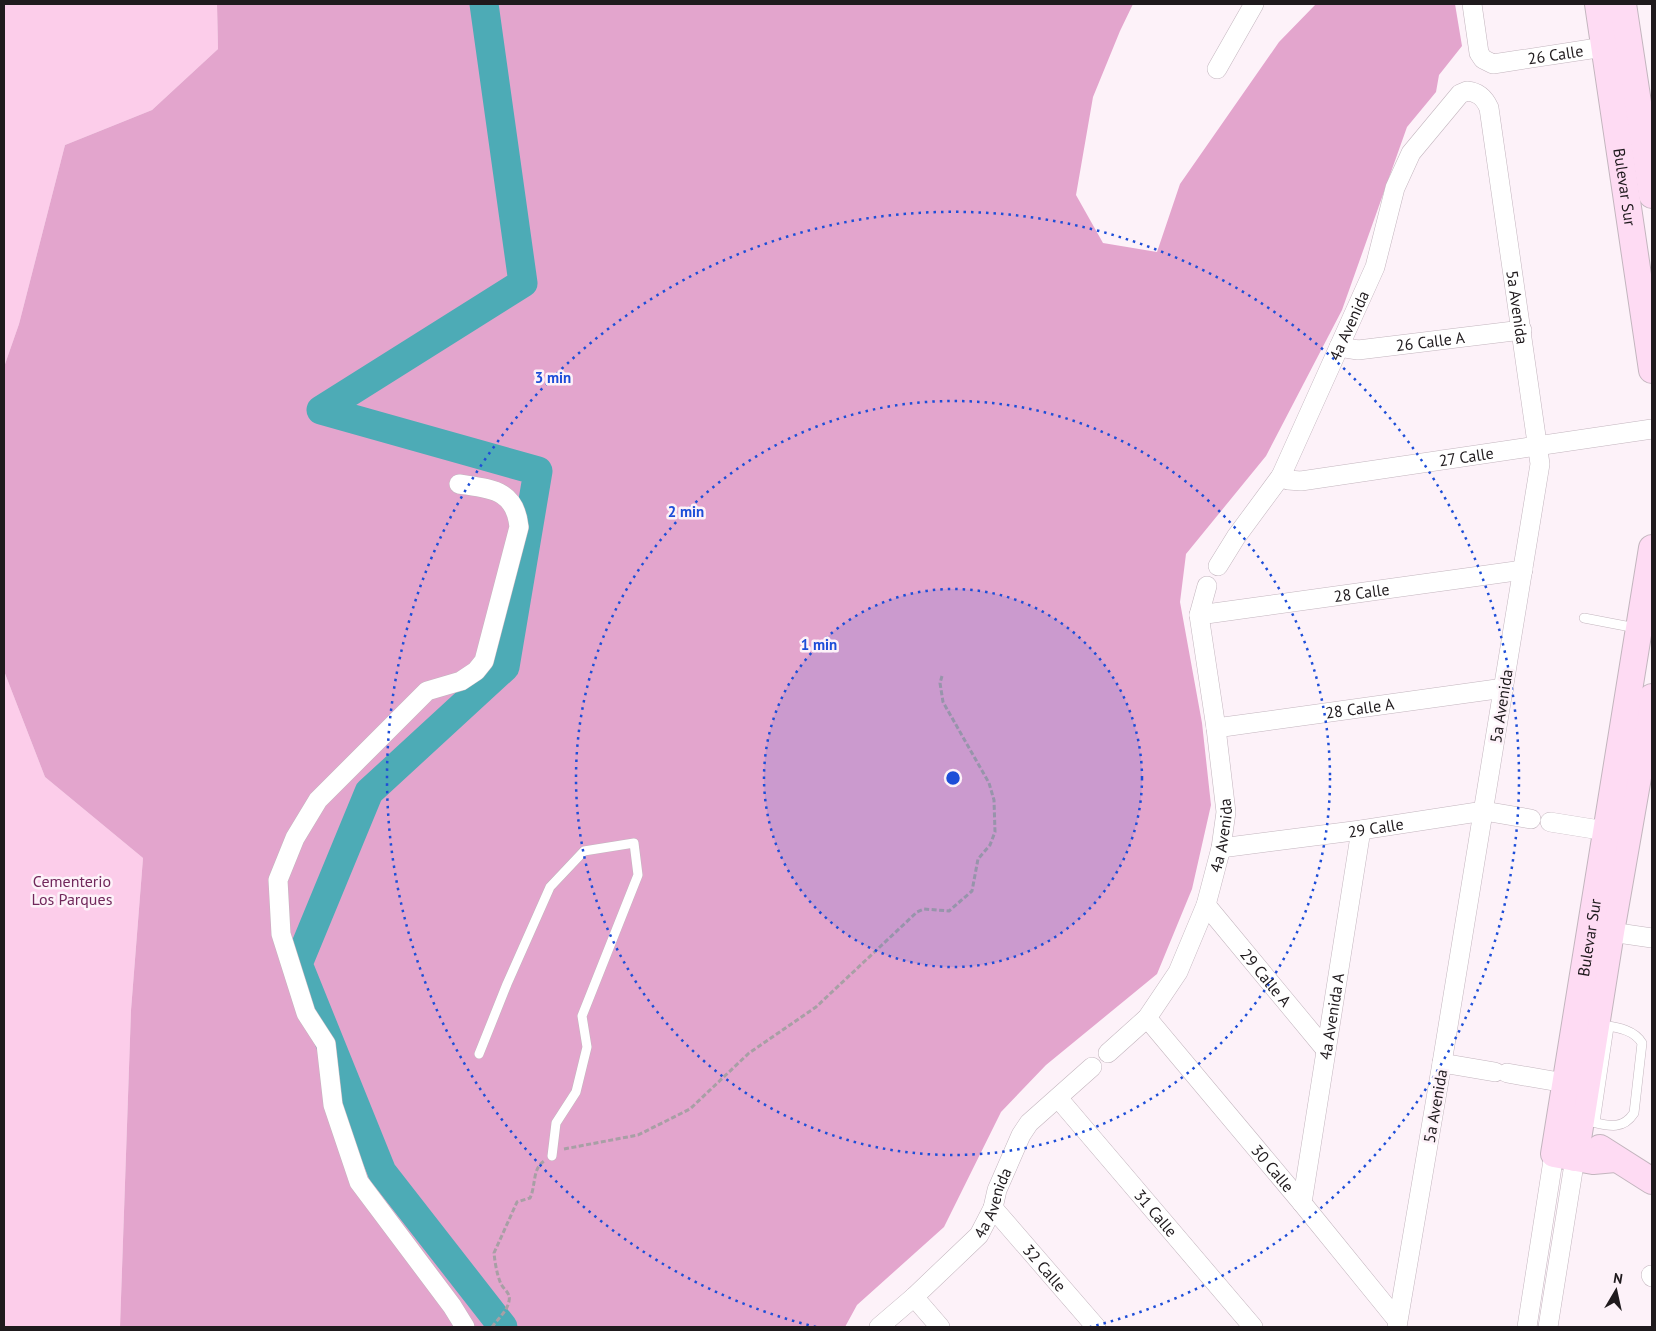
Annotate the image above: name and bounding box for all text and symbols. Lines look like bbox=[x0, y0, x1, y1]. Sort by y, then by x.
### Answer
street label: 26 Calle bbox=[1526, 40, 1585, 69]
street label: Bulevar Sur bbox=[1609, 147, 1641, 228]
street label: 5a Avenida bbox=[1502, 269, 1533, 346]
street label: 4a Avenida bbox=[1324, 287, 1373, 364]
street label: 26 Calle A bbox=[1395, 327, 1466, 355]
text: 3 min bbox=[535, 368, 571, 387]
street label: 27 Calle bbox=[1437, 443, 1495, 470]
text: 2 min bbox=[668, 502, 704, 521]
street label: 28 Calle bbox=[1332, 579, 1391, 606]
text: 1 min bbox=[801, 635, 837, 654]
street label: 5a Avenida bbox=[1485, 668, 1517, 744]
street label: 28 Calle A bbox=[1324, 693, 1396, 723]
centre of rings bbox=[944, 769, 962, 787]
street label: 4a Avenida bbox=[1205, 797, 1236, 874]
street label: 29 Calle bbox=[1347, 814, 1405, 842]
park label: Cementerio Los Parques bbox=[32, 871, 113, 909]
street label: Bulevar Sur bbox=[1573, 897, 1605, 978]
street label: 29 Calle A bbox=[1236, 944, 1296, 1011]
street label: 4a Avenida A bbox=[1315, 971, 1348, 1061]
street label: 5a Avenida bbox=[1419, 1068, 1451, 1144]
street label: 30 Calle bbox=[1247, 1140, 1299, 1196]
street label: 4a Avenida bbox=[969, 1164, 1016, 1242]
street label: 31 Calle bbox=[1130, 1185, 1182, 1241]
street label: 32 Calle bbox=[1019, 1240, 1071, 1295]
north arrow bbox=[1591, 1266, 1641, 1316]
text: N bbox=[1612, 1269, 1624, 1288]

